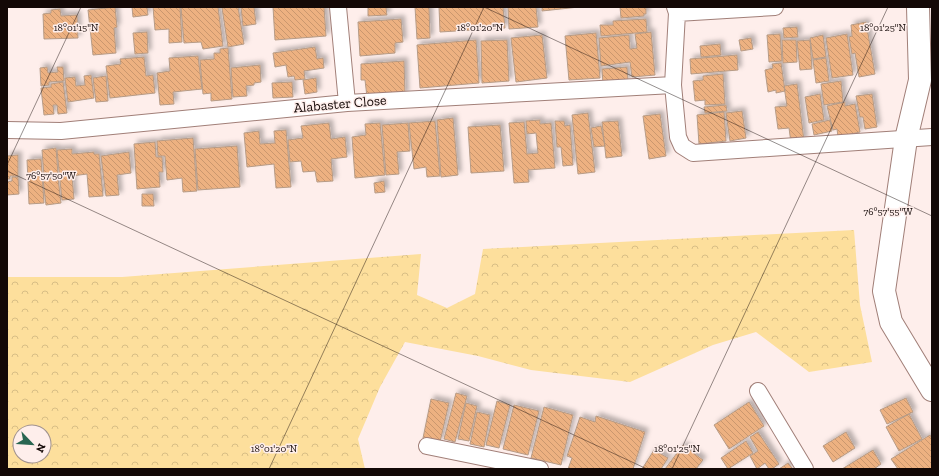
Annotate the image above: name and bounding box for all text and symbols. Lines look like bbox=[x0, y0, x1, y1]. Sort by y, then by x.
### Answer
text: 18°01'15"N bbox=[54, 22, 99, 34]
text: 18°01'20"N bbox=[457, 22, 504, 34]
text: 18°01'25"N bbox=[860, 22, 907, 34]
street label: Alabaster Close bbox=[293, 91, 388, 117]
text: 76°57'50"W bbox=[26, 170, 76, 182]
text: 76°57'55"W bbox=[863, 206, 913, 218]
north arrow bbox=[12, 424, 52, 464]
text: N bbox=[33, 441, 48, 455]
text: 18°01'20"N bbox=[251, 443, 298, 455]
text: 18°01'25"N bbox=[654, 443, 701, 455]

